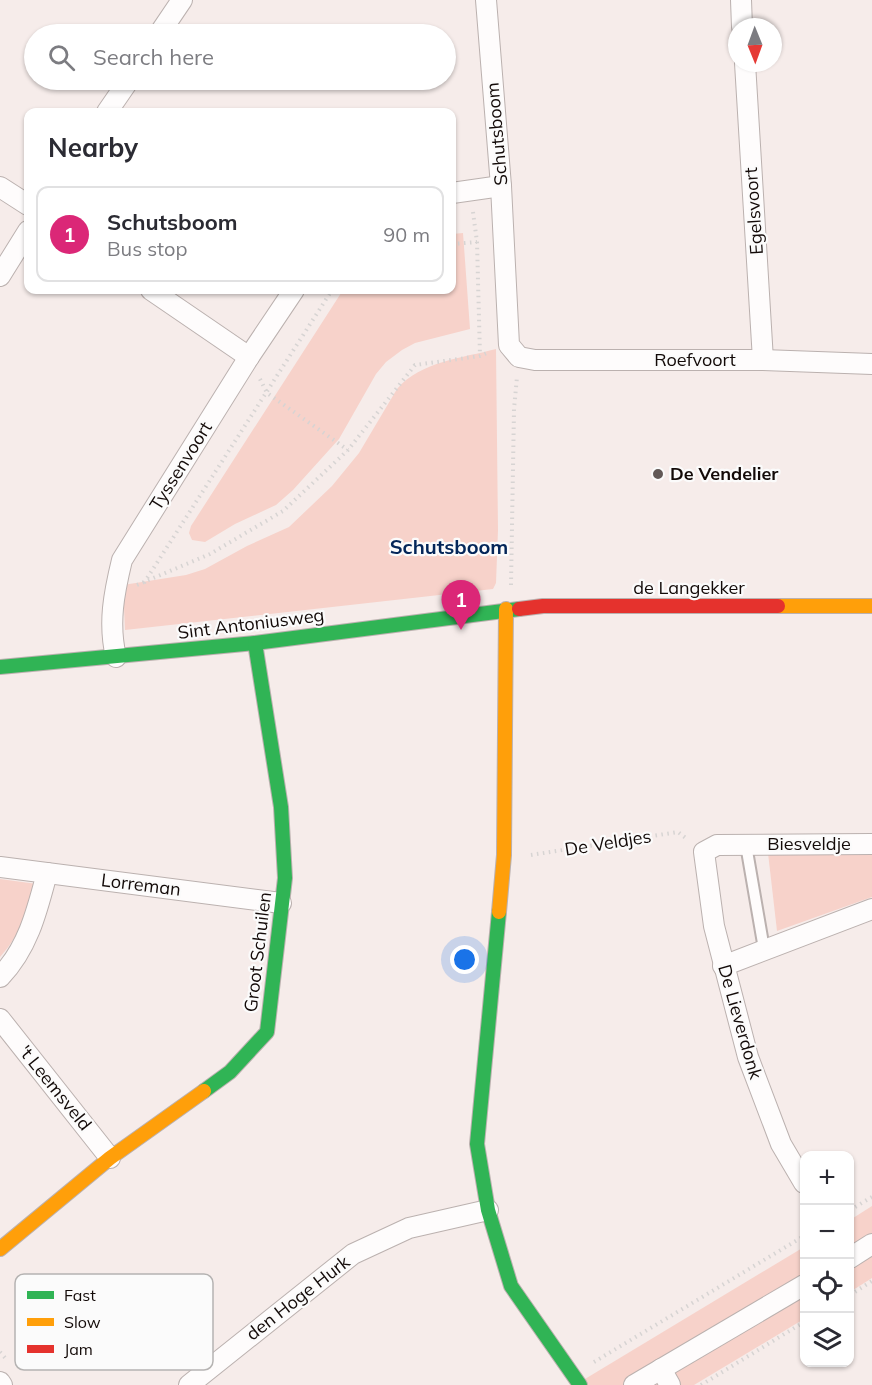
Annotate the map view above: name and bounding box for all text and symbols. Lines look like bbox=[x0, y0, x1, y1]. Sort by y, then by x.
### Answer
north arrow bbox=[728, 18, 782, 72]
search box bbox=[24, 24, 456, 90]
icon: search bbox=[45, 41, 78, 74]
text: Search here bbox=[93, 43, 214, 71]
street label: Schutsboom bbox=[481, 82, 512, 187]
text: Nearby bbox=[48, 131, 138, 164]
street label: Egelsvoort bbox=[739, 167, 768, 255]
text: Schutsboom bbox=[107, 208, 237, 236]
text: 1 bbox=[64, 222, 76, 247]
text: 90 m bbox=[383, 222, 430, 247]
text: Bus stop bbox=[107, 236, 187, 261]
street label: Roefvoort bbox=[654, 348, 736, 371]
street label: Tyssenvoort bbox=[144, 417, 217, 514]
place label: De Vendelier bbox=[670, 462, 779, 485]
marker: De Vendelier bbox=[651, 467, 665, 481]
district label: Schutsboom bbox=[390, 534, 508, 559]
street label: de Langekker bbox=[633, 576, 745, 599]
pin: 1 bbox=[442, 580, 480, 630]
street label: Sint Antoniusweg bbox=[176, 603, 326, 644]
street label: De Veldjes bbox=[563, 824, 653, 861]
street label: Biesveldje bbox=[767, 832, 851, 855]
street label: Lorreman bbox=[100, 868, 182, 901]
street label: Groot Schuilen bbox=[239, 890, 276, 1013]
your location bbox=[450, 945, 479, 974]
street label: De Lieverdonk bbox=[713, 962, 768, 1083]
street label: 't Leemsveld bbox=[14, 1040, 97, 1135]
map controls bbox=[800, 1151, 854, 1367]
button: + bbox=[800, 1151, 854, 1205]
button: − bbox=[800, 1205, 854, 1259]
street label: den Hoge Hurk bbox=[241, 1250, 355, 1345]
button: locate bbox=[800, 1259, 854, 1313]
legend bbox=[15, 1274, 213, 1370]
text: Fast bbox=[64, 1285, 96, 1305]
text: Slow bbox=[64, 1312, 101, 1332]
button: layers bbox=[800, 1313, 854, 1367]
text: Jam bbox=[64, 1339, 93, 1359]

